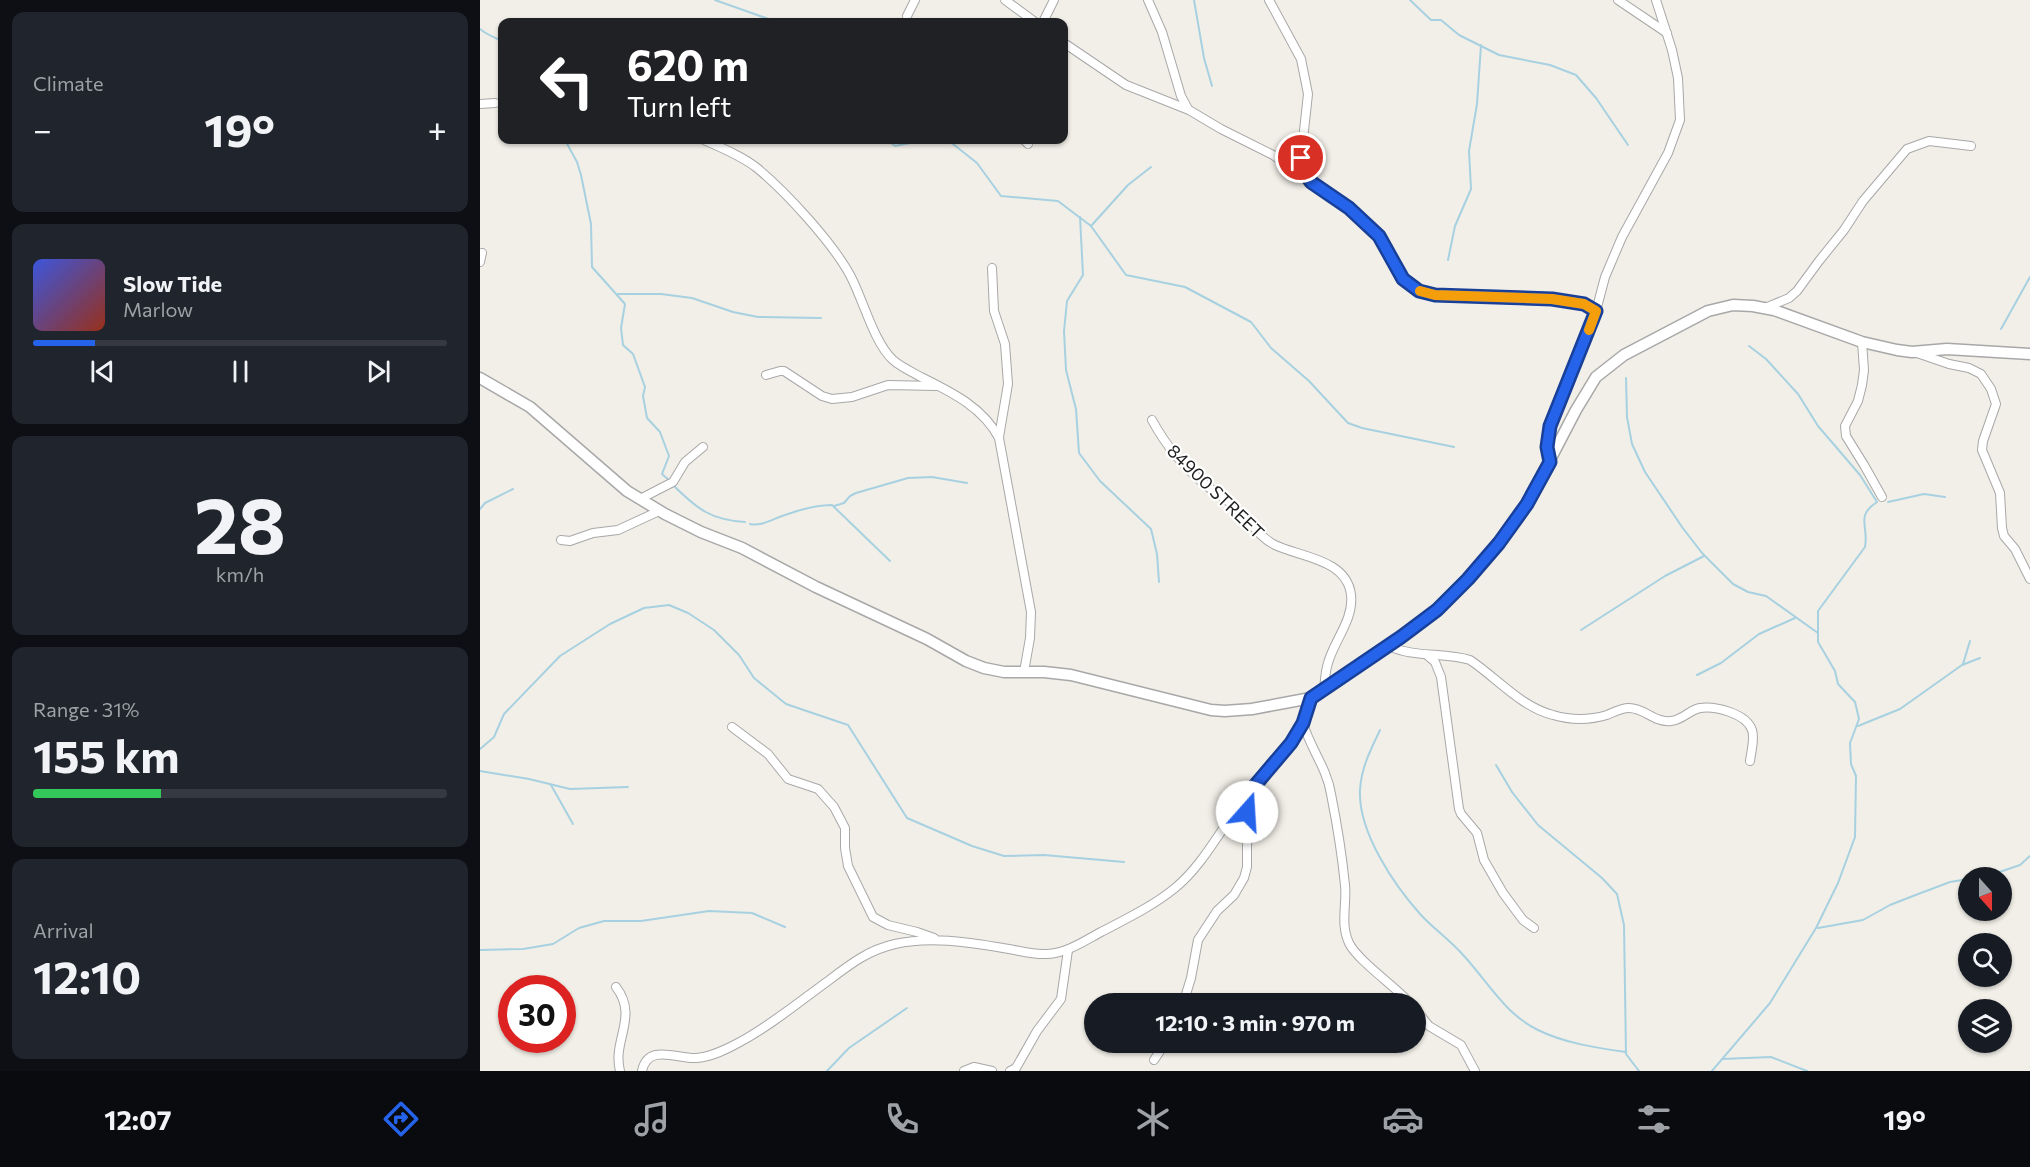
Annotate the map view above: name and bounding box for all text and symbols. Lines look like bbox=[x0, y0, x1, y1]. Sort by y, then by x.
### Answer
text: 620 m bbox=[627, 38, 749, 90]
icon: left bbox=[528, 42, 606, 120]
text: Climate bbox=[33, 71, 103, 95]
text: Turn left bbox=[627, 90, 731, 123]
text: 19° bbox=[204, 101, 275, 156]
text: − bbox=[33, 108, 52, 149]
text: + bbox=[428, 108, 447, 149]
pin bbox=[1275, 132, 1326, 183]
icon: arrive bbox=[1284, 141, 1317, 174]
text: Slow Tide bbox=[123, 270, 222, 297]
text: Marlow bbox=[123, 297, 193, 321]
icon: previous bbox=[86, 355, 119, 388]
icon: pause bbox=[224, 355, 257, 388]
icon: next bbox=[362, 355, 395, 388]
street label: 84900 STREET bbox=[1163, 439, 1269, 543]
text: 28 bbox=[194, 475, 286, 570]
text: km/h bbox=[216, 562, 264, 586]
text: Range · 31% bbox=[33, 697, 139, 721]
text: 155 km bbox=[33, 727, 180, 782]
position arrow bbox=[1215, 780, 1279, 844]
north arrow bbox=[1958, 867, 2012, 921]
map controls bbox=[1958, 867, 2012, 1053]
text: Arrival bbox=[33, 918, 94, 942]
button: search bbox=[1958, 933, 2012, 987]
text: 12:10 bbox=[33, 948, 141, 1003]
speed limit sign: 30 bbox=[498, 975, 576, 1053]
button: layers bbox=[1958, 999, 2012, 1053]
text: 12:10 · 3 min · 970 m bbox=[1155, 1009, 1355, 1036]
icon: directions bbox=[380, 1098, 422, 1140]
icon: music bbox=[631, 1098, 673, 1140]
icon: phone bbox=[881, 1098, 923, 1140]
icon: climate bbox=[1132, 1098, 1174, 1140]
icon: car bbox=[1382, 1098, 1424, 1140]
icon: filters bbox=[1633, 1098, 1675, 1140]
text: 12:07 bbox=[104, 1103, 172, 1136]
text: 19° bbox=[1883, 1103, 1926, 1136]

